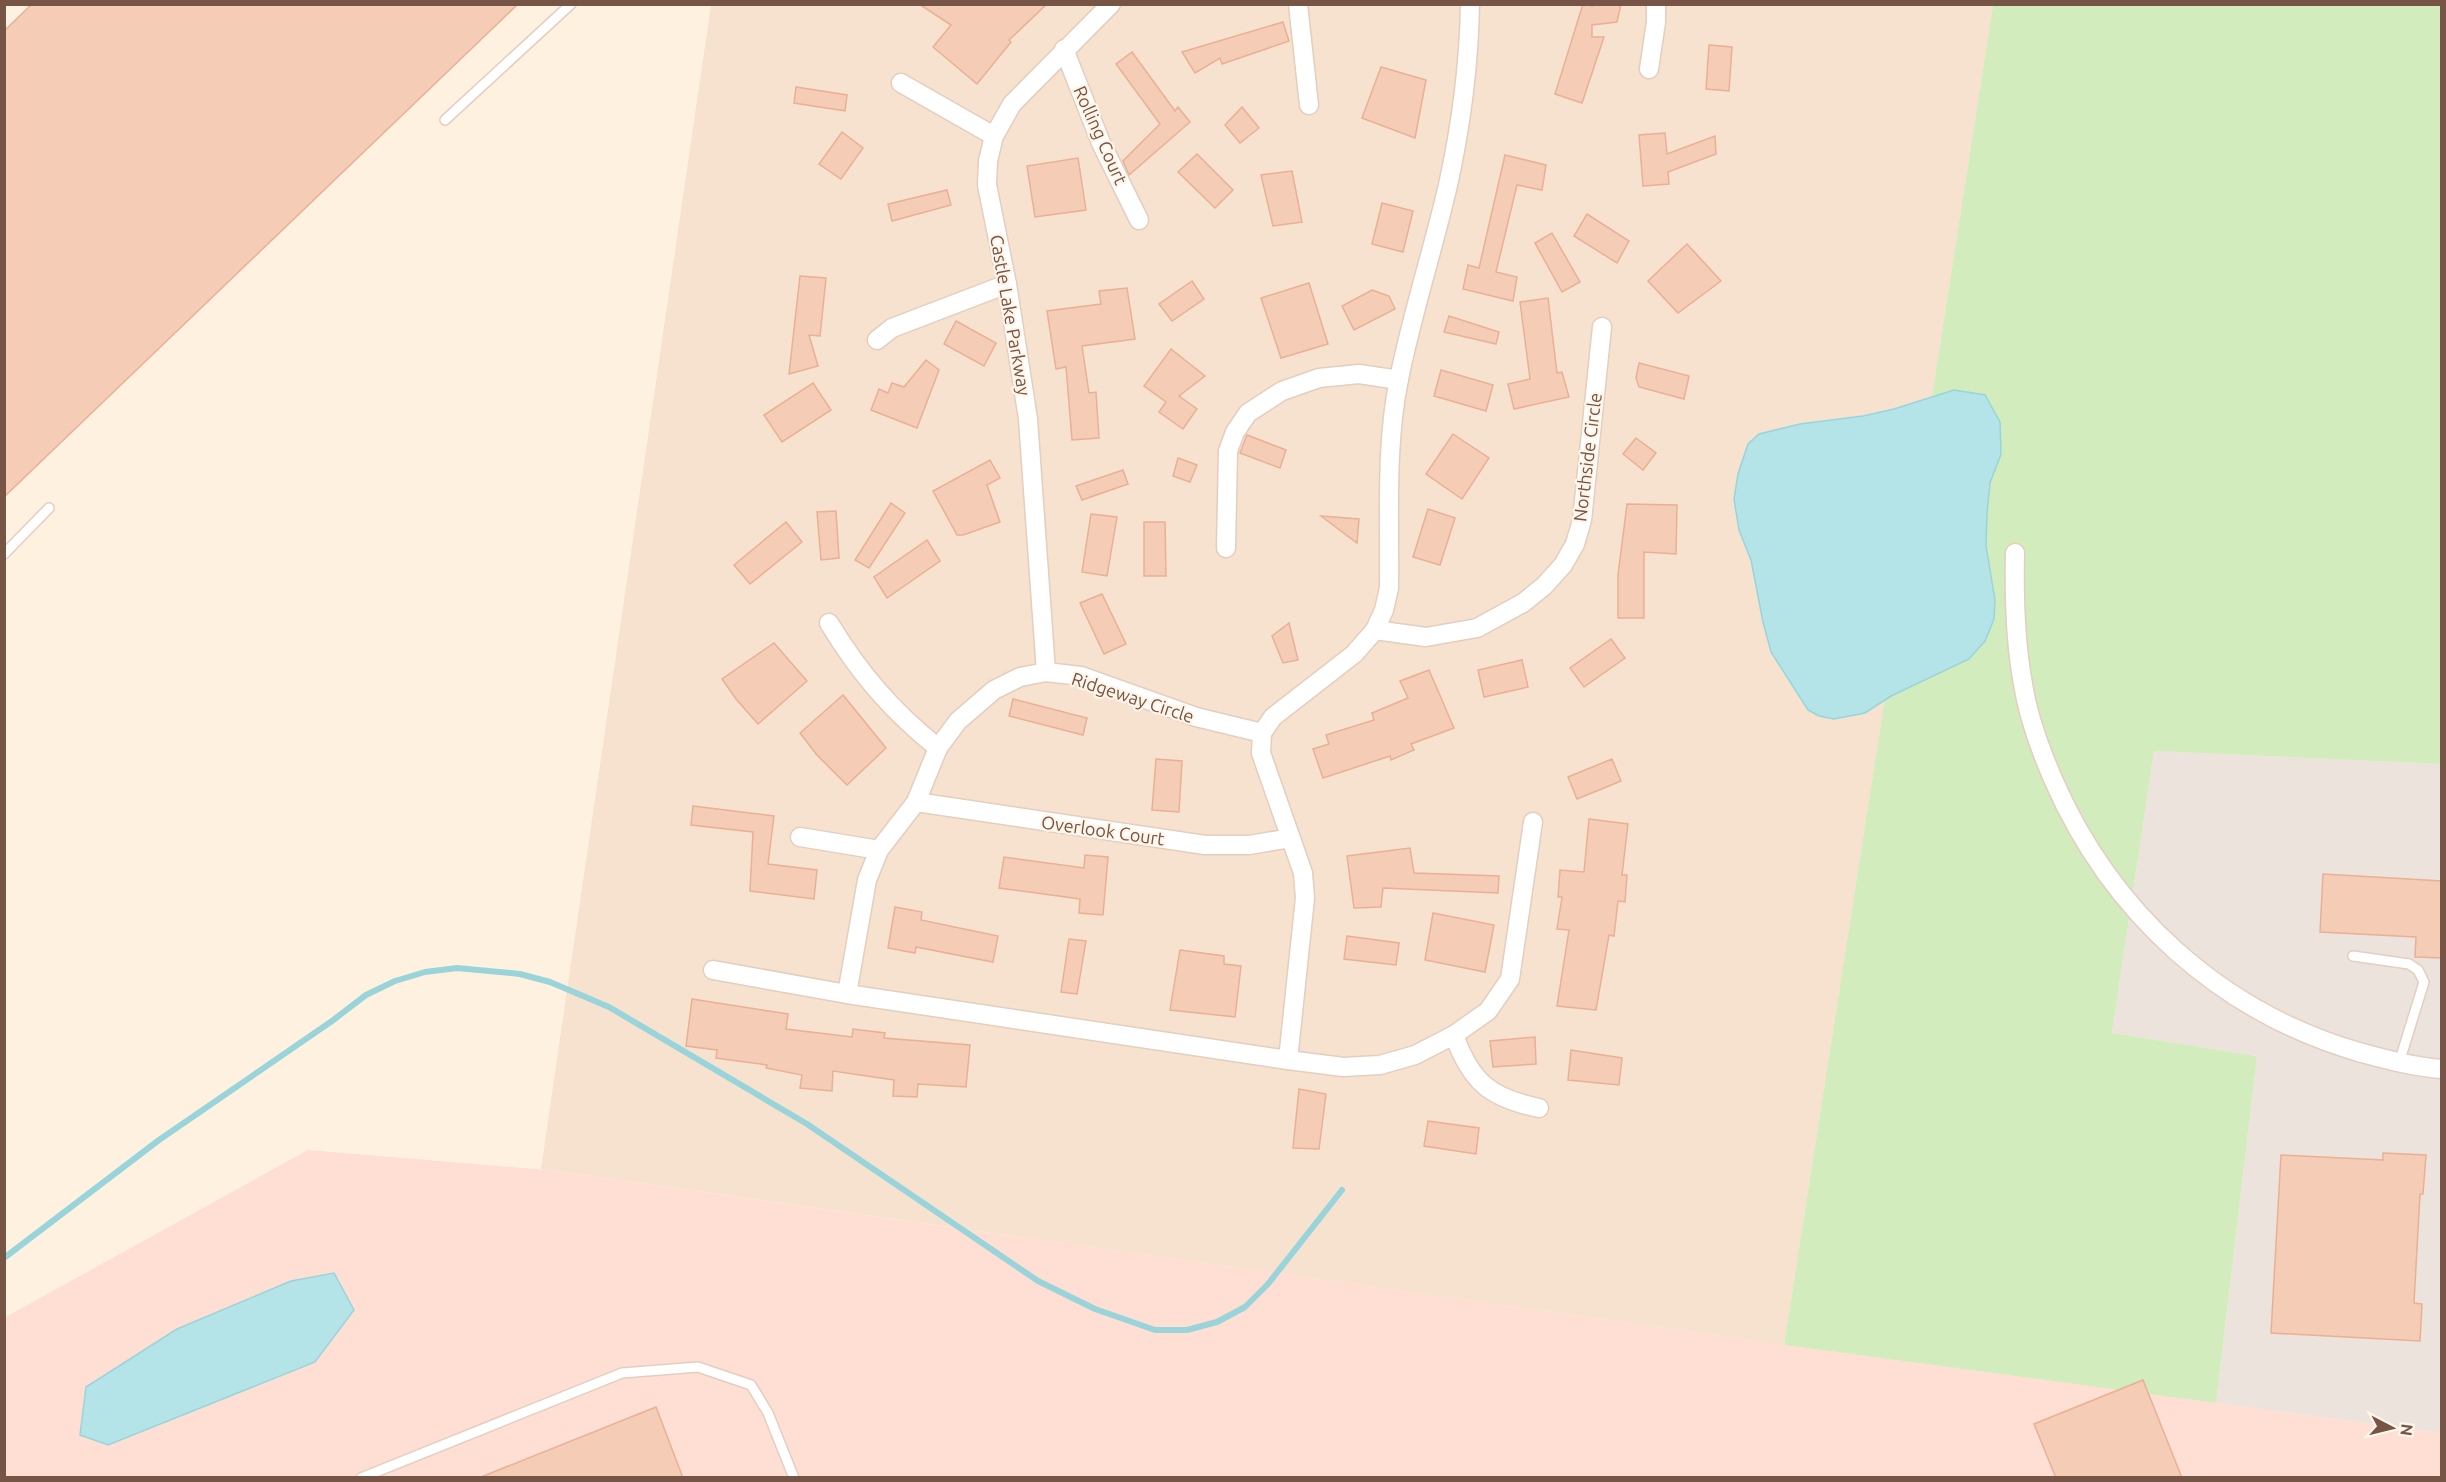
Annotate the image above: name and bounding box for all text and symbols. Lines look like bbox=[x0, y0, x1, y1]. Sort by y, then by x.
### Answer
street label: Rolling Court bbox=[1070, 83, 1132, 187]
street label: Castle Lake Parkway bbox=[987, 233, 1035, 397]
street label: Northside Circle bbox=[1569, 391, 1605, 523]
street label: Ridgeway Circle bbox=[1069, 668, 1197, 726]
street label: Overlook Court bbox=[1040, 811, 1166, 849]
north arrow bbox=[2362, 1398, 2422, 1458]
text: N bbox=[2397, 1423, 2417, 1437]

